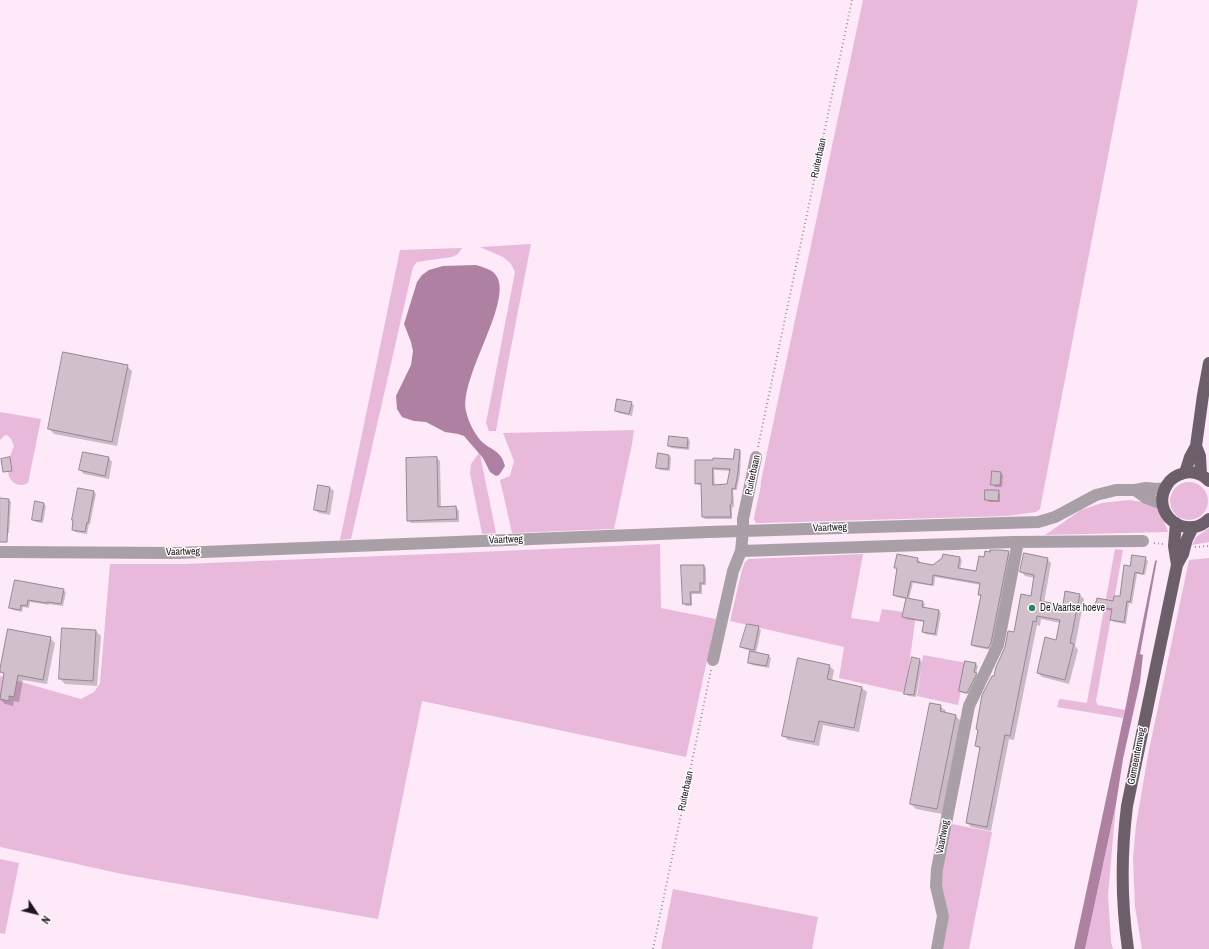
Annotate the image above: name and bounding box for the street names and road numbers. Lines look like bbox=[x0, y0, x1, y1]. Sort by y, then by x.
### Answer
street label: Ruiterbaan bbox=[809, 137, 829, 179]
street label: Ruiterbaan bbox=[743, 454, 763, 496]
street label: Vaartweg bbox=[813, 521, 847, 535]
street label: Vaartweg bbox=[489, 533, 523, 547]
street label: Vaartweg bbox=[166, 546, 200, 558]
street label: Gemeentenweg bbox=[1126, 726, 1148, 786]
street label: Ruiterbaan bbox=[676, 770, 696, 812]
street label: Vaartweg bbox=[934, 819, 952, 855]

